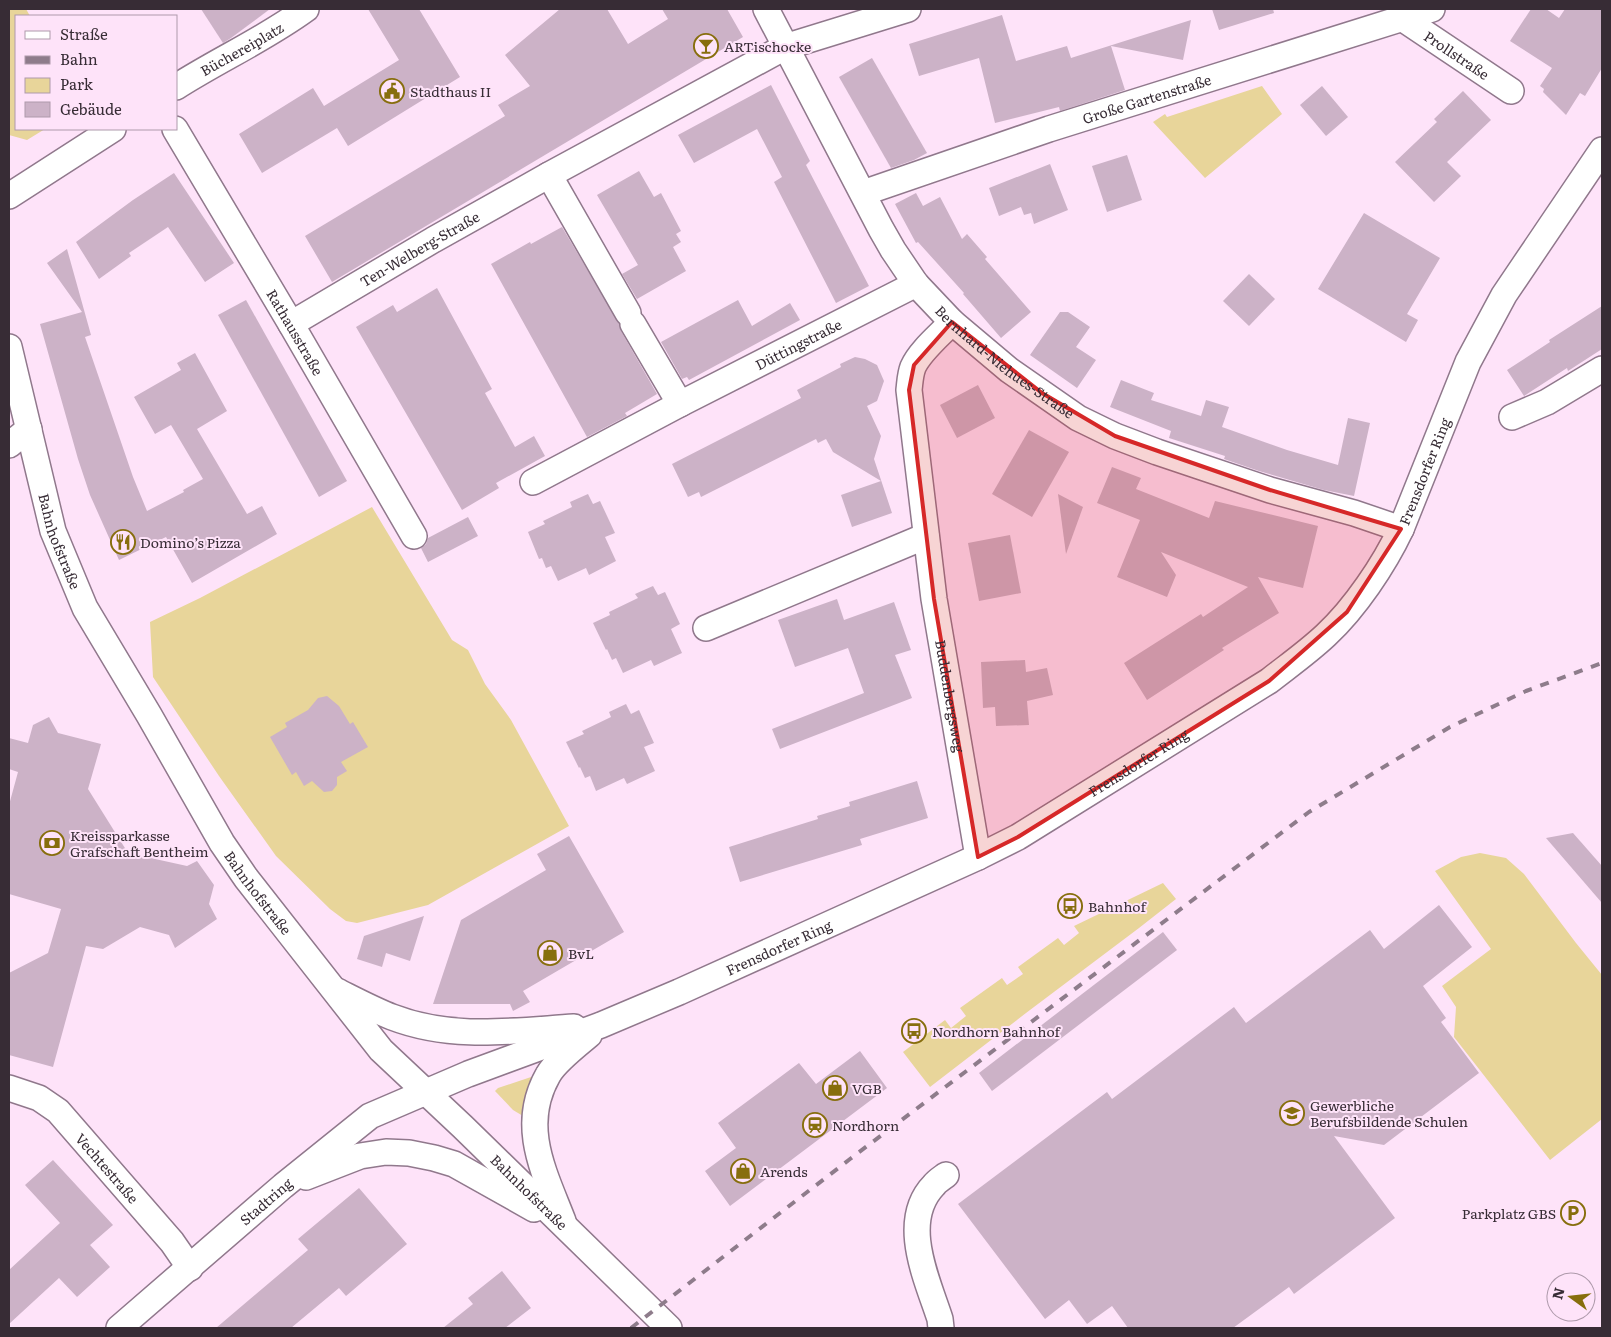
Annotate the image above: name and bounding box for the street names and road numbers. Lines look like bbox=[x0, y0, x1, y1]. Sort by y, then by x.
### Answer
street label: Büchereiplatz bbox=[196, 17, 287, 80]
street label: Prollstraße bbox=[1420, 26, 1493, 84]
street label: Große Gartenstraße bbox=[1080, 69, 1213, 128]
street label: Ten-Welberg-Straße bbox=[356, 206, 483, 291]
street label: Rathausstraße bbox=[262, 285, 329, 379]
street label: Bernhard-Niehues-Straße bbox=[931, 301, 1079, 423]
street label: Düttingstraße bbox=[752, 314, 845, 374]
street label: Frensdorfer Ring bbox=[1394, 414, 1455, 528]
street label: Bahnhofstraße bbox=[34, 491, 86, 592]
street label: Buddenbergsweg bbox=[931, 638, 970, 754]
street label: Frensdorfer Ring bbox=[1084, 723, 1192, 801]
street label: Bahnhofstraße bbox=[220, 847, 297, 939]
street label: Frensdorfer Ring bbox=[722, 914, 835, 980]
street label: Vechtestraße bbox=[71, 1128, 144, 1207]
street label: Bahnhofstraße bbox=[487, 1150, 572, 1234]
street label: Stadtring bbox=[235, 1173, 296, 1229]

